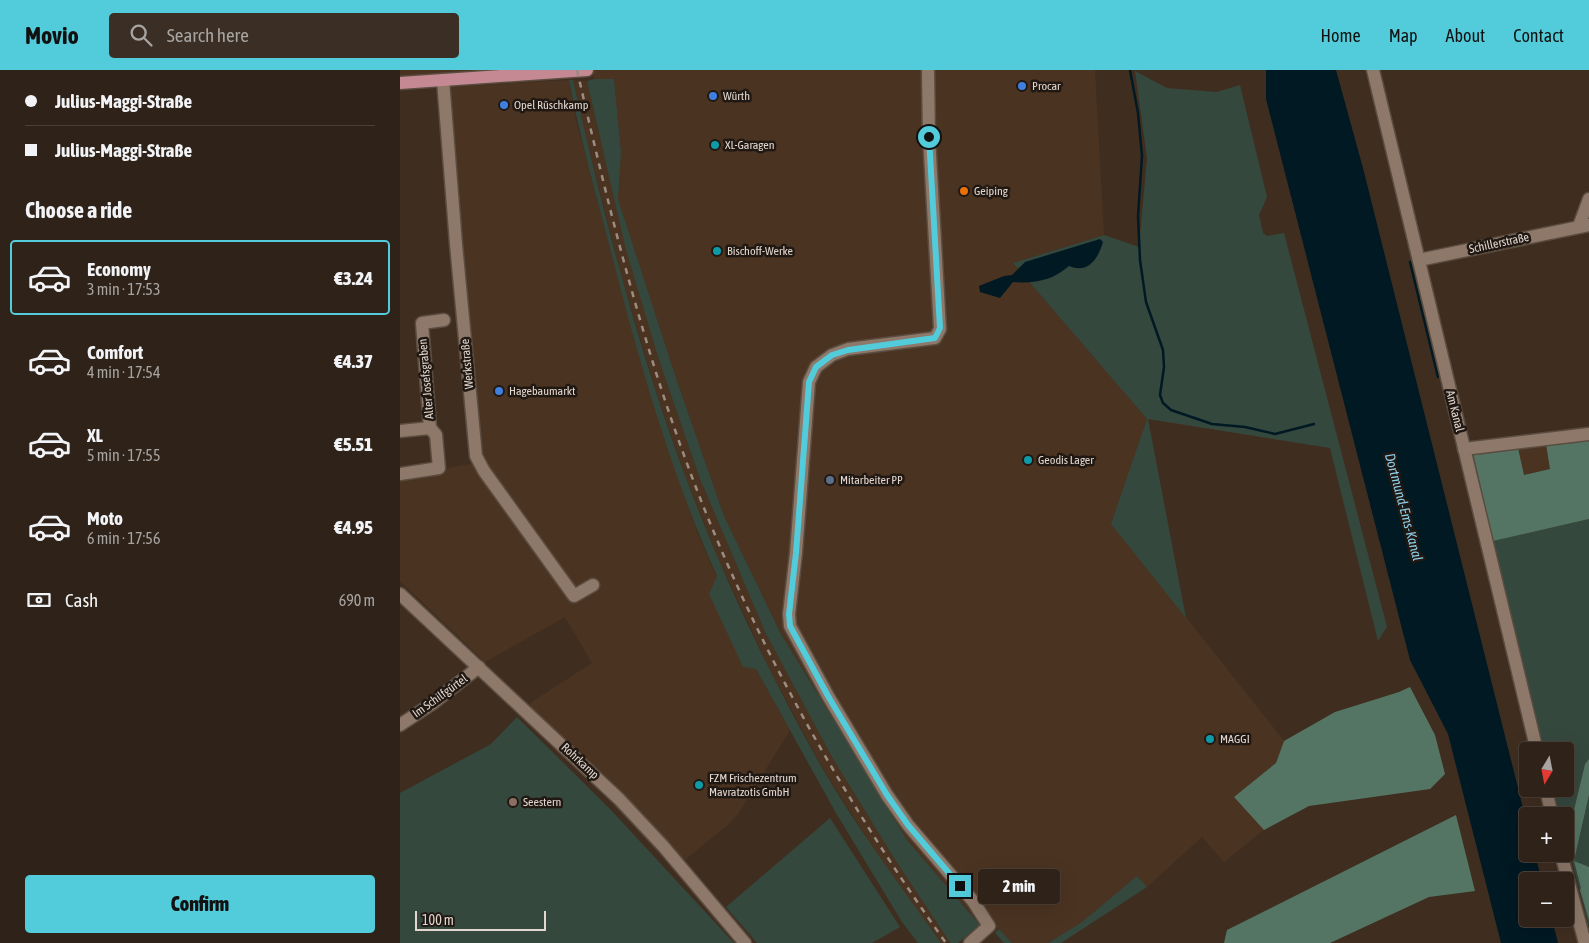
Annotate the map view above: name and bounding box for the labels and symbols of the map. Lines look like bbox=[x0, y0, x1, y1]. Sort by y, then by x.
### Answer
place label: Procar bbox=[1032, 79, 1061, 93]
marker: Procar bbox=[1016, 80, 1028, 92]
place label: Würth bbox=[723, 89, 750, 103]
marker: Würth bbox=[707, 90, 719, 102]
place label: Opel Rüschkamp bbox=[514, 98, 589, 112]
marker: Opel Rüschkamp bbox=[498, 99, 510, 111]
route start bbox=[918, 126, 940, 148]
place label: XL-Garagen bbox=[725, 138, 774, 152]
marker: XL-Garagen bbox=[709, 139, 721, 151]
place label: Geiping bbox=[974, 184, 1009, 198]
marker: Geiping bbox=[958, 185, 970, 197]
street label: Schillerstraße bbox=[1468, 230, 1530, 256]
place label: Bischoff-Werke bbox=[727, 244, 793, 258]
marker: Bischoff-Werke bbox=[711, 245, 723, 257]
street label: Alter Josefsgraben bbox=[416, 338, 436, 420]
street label: Werkstraße bbox=[458, 338, 476, 390]
place label: Hagebaumarkt bbox=[509, 384, 576, 398]
marker: Hagebaumarkt bbox=[493, 385, 505, 397]
street label: Am Kanal bbox=[1443, 389, 1467, 434]
water label: Dortmund-Ems-Kanal bbox=[1382, 451, 1426, 563]
place label: Geodis Lager bbox=[1038, 453, 1094, 467]
marker: Geodis Lager bbox=[1022, 454, 1034, 466]
place label: Mitarbeiter PP bbox=[840, 473, 903, 487]
marker: Mitarbeiter PP bbox=[824, 474, 836, 486]
street label: Im Schilfgürtel bbox=[410, 671, 471, 721]
place label: MAGGI bbox=[1220, 732, 1250, 746]
marker: MAGGI bbox=[1204, 733, 1216, 745]
street label: Rohrkamp bbox=[558, 740, 602, 782]
north arrow bbox=[1519, 742, 1574, 798]
place label: FZM Frischezentrum Mavratzotis GmbH bbox=[709, 771, 797, 799]
marker: FZM Frischezentrum Mavratzotis GmbH bbox=[693, 779, 705, 791]
place label: Seestern bbox=[523, 795, 561, 809]
marker: Seestern bbox=[507, 796, 519, 808]
callout: 2 min bbox=[978, 868, 1060, 904]
route end bbox=[949, 875, 971, 897]
scale bar bbox=[415, 908, 546, 931]

